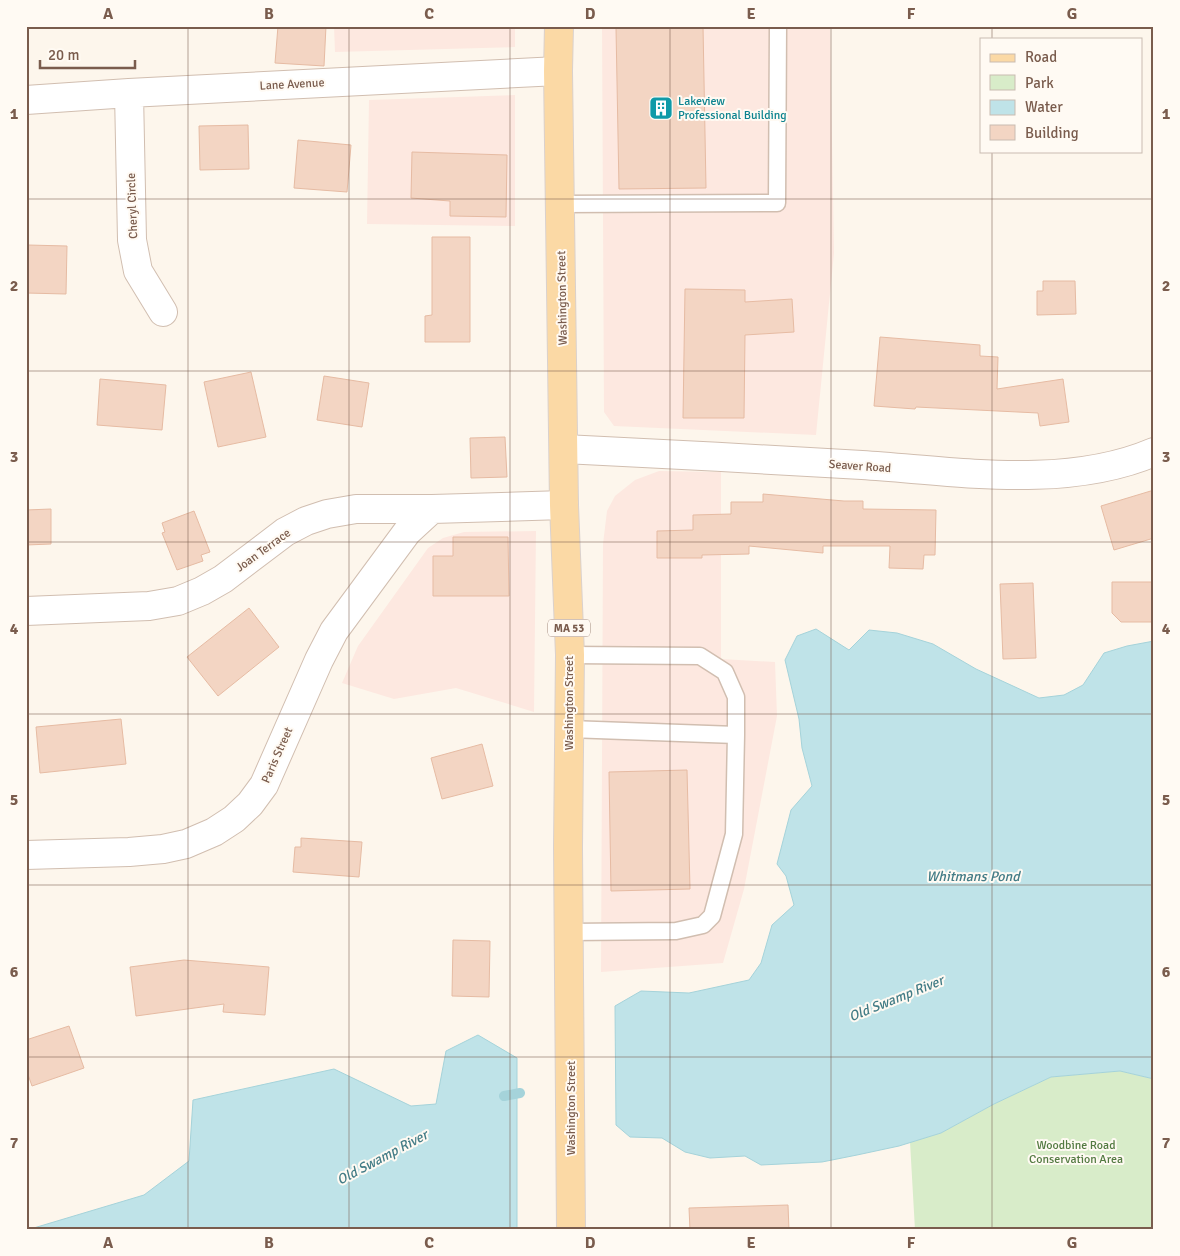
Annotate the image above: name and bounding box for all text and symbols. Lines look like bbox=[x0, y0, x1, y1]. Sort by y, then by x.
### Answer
text: A bbox=[103, 4, 114, 24]
text: B bbox=[264, 4, 274, 24]
text: C bbox=[424, 4, 434, 24]
text: D bbox=[585, 4, 596, 24]
text: E bbox=[746, 4, 756, 24]
text: F bbox=[907, 4, 916, 24]
text: G bbox=[1067, 4, 1077, 24]
scale bar bbox=[40, 38, 135, 70]
legend bbox=[980, 38, 1142, 152]
text: 20 m bbox=[48, 46, 79, 64]
text: Road bbox=[1025, 48, 1057, 66]
text: Park bbox=[1025, 74, 1054, 92]
street label: Lane Avenue bbox=[259, 75, 325, 94]
place label: Lakeview Professional Building bbox=[678, 94, 787, 123]
building icon: Lakeview Professional Building bbox=[648, 95, 674, 121]
text: Water bbox=[1025, 98, 1063, 116]
text: 1 bbox=[10, 104, 19, 124]
text: 1 bbox=[1162, 104, 1171, 124]
text: Building bbox=[1025, 124, 1079, 142]
street label: Cheryl Circle bbox=[124, 173, 141, 239]
street label: Washington Street bbox=[554, 251, 571, 345]
text: 2 bbox=[10, 276, 18, 296]
text: 2 bbox=[1162, 276, 1170, 296]
text: 3 bbox=[10, 447, 18, 467]
text: 3 bbox=[1162, 447, 1170, 467]
street label: Seaver Road bbox=[828, 457, 892, 476]
street label: Joan Terrace bbox=[233, 525, 294, 575]
text: 4 bbox=[10, 619, 19, 639]
text: 4 bbox=[1162, 619, 1171, 639]
road number: MA 53 bbox=[548, 620, 590, 636]
street label: Washington Street bbox=[562, 656, 577, 750]
street label: Paris Street bbox=[258, 725, 296, 786]
text: 5 bbox=[10, 790, 18, 810]
text: 5 bbox=[1162, 790, 1170, 810]
water label: Whitmans Pond bbox=[926, 868, 1021, 885]
text: 6 bbox=[10, 962, 19, 982]
text: 6 bbox=[1162, 962, 1171, 982]
water label: Old Swamp River bbox=[846, 971, 948, 1025]
street label: Washington Street bbox=[564, 1061, 579, 1155]
water label: Old Swamp River bbox=[334, 1126, 432, 1189]
text: 7 bbox=[10, 1133, 19, 1153]
text: 7 bbox=[1162, 1133, 1171, 1153]
park label: Woodbine Road Conservation Area bbox=[1029, 1138, 1123, 1167]
text: A bbox=[103, 1233, 114, 1253]
text: B bbox=[264, 1233, 274, 1253]
text: C bbox=[424, 1233, 434, 1253]
text: D bbox=[585, 1233, 596, 1253]
text: E bbox=[746, 1233, 756, 1253]
text: F bbox=[907, 1233, 916, 1253]
text: G bbox=[1067, 1233, 1077, 1253]

